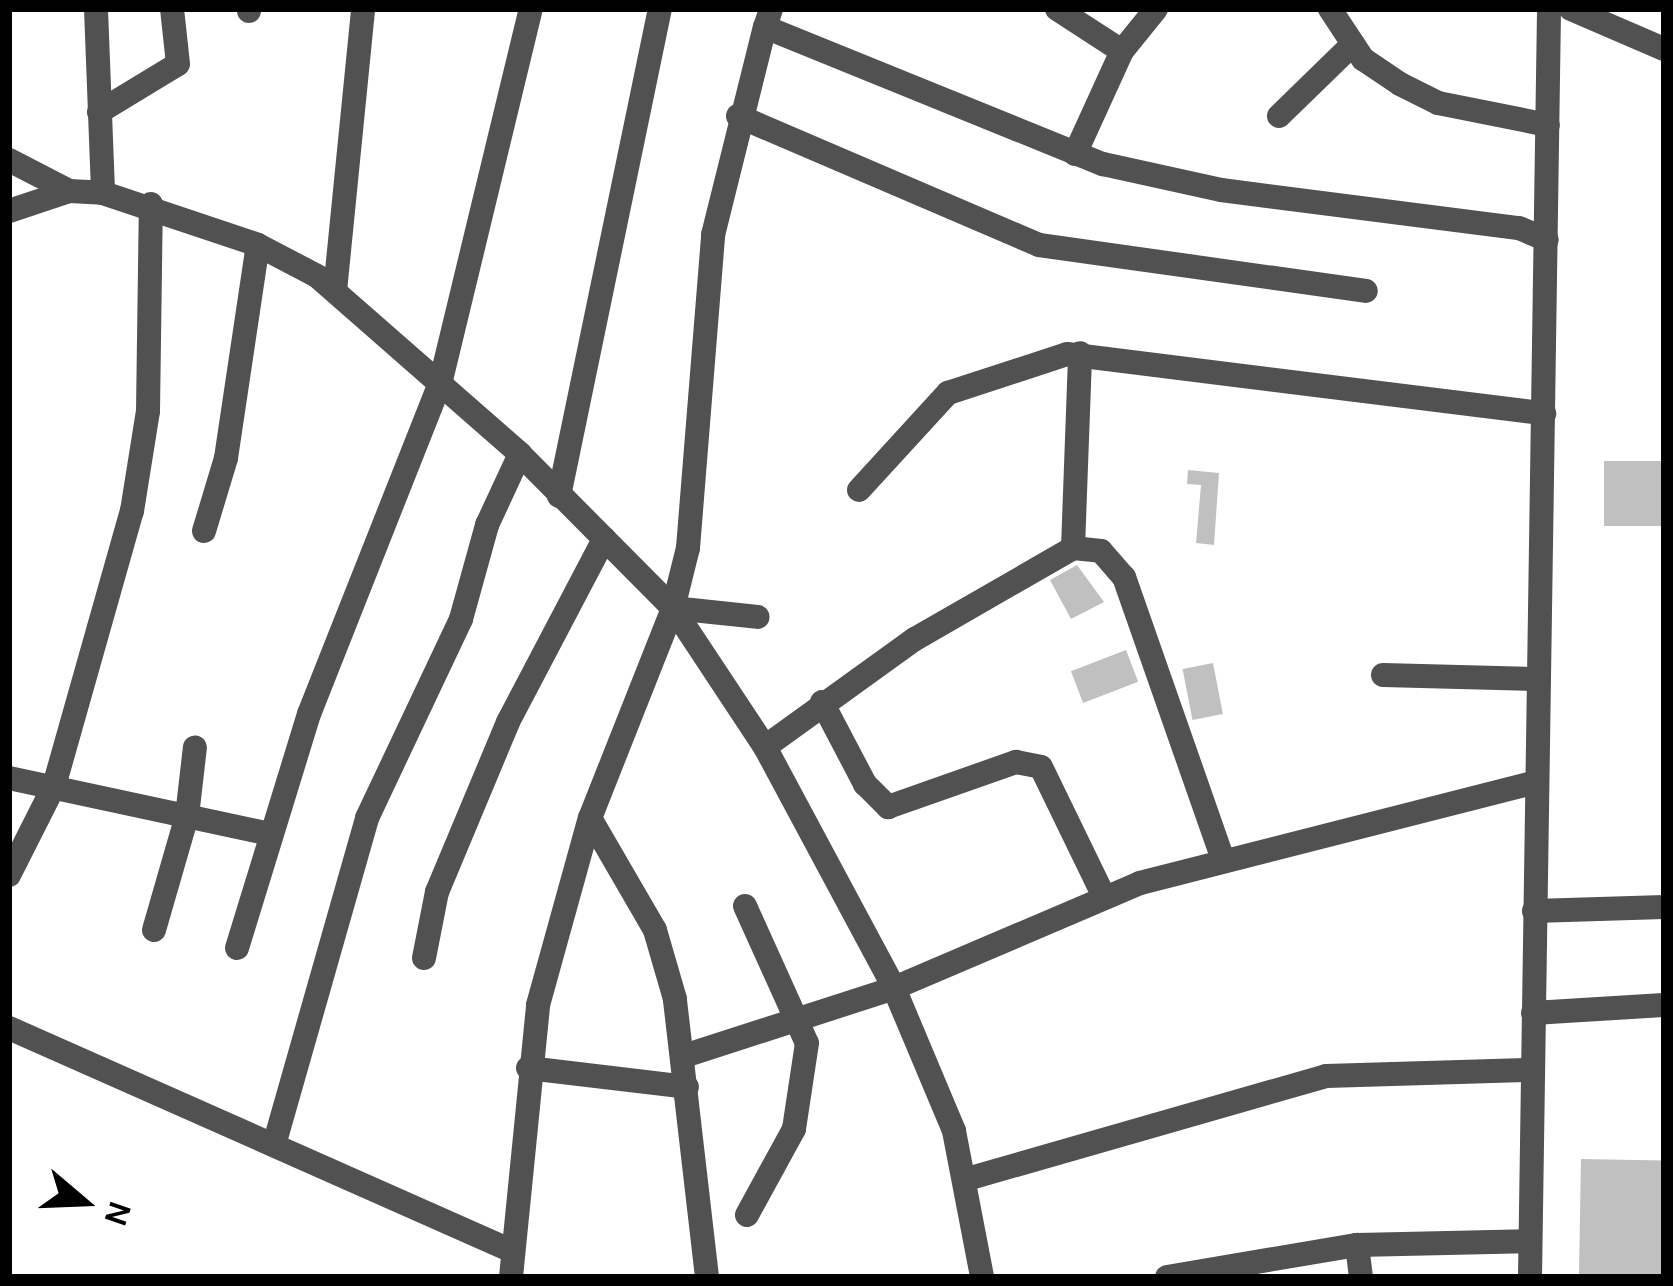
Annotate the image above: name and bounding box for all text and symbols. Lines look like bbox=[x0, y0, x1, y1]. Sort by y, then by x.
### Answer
north arrow bbox=[24, 1142, 144, 1262]
text: N bbox=[96, 1196, 140, 1231]

